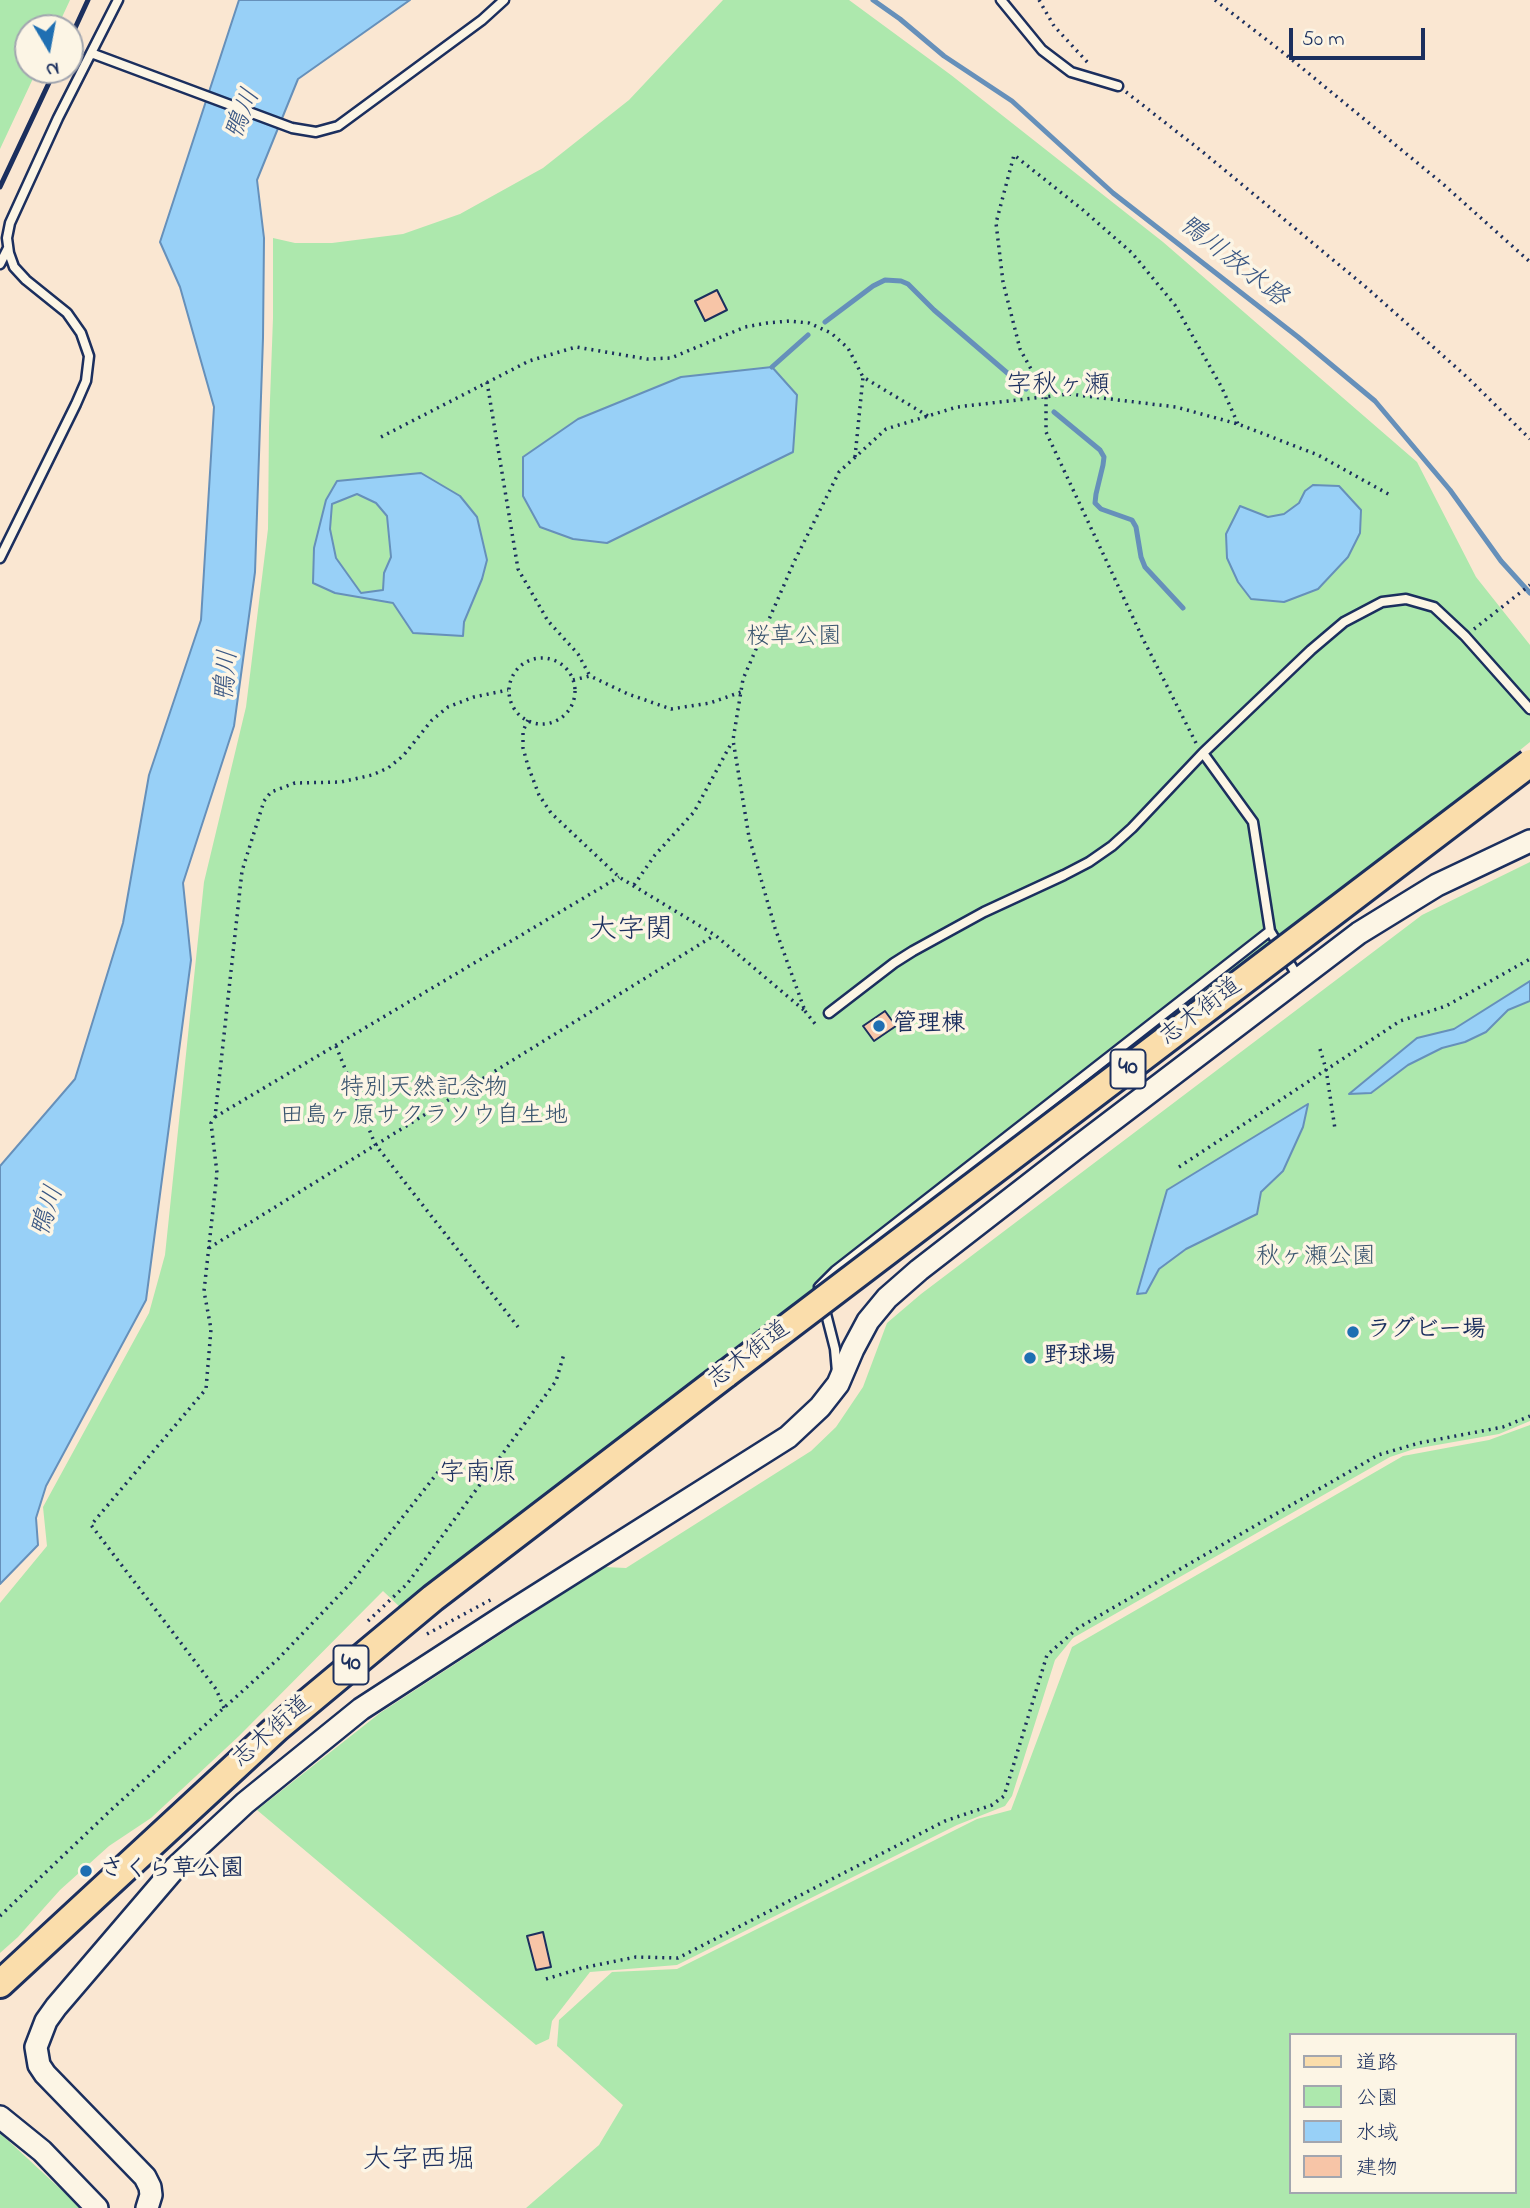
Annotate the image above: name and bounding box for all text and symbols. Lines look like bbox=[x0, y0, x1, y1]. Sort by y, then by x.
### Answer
north arrow bbox=[14, 14, 84, 84]
scale bar bbox=[1292, 14, 1428, 58]
text: 50 m bbox=[1302, 25, 1345, 55]
text: N bbox=[44, 54, 61, 83]
water label: 鴨川 bbox=[221, 85, 269, 145]
water label: 鴨川放水路 bbox=[1171, 211, 1293, 315]
district label: 字秋ヶ瀬 bbox=[1006, 372, 1110, 404]
park label: 桜草公園 bbox=[746, 625, 842, 653]
water label: 鴨川 bbox=[211, 649, 247, 703]
district label: 大字関 bbox=[589, 915, 673, 949]
street label: 志木街道 bbox=[1155, 973, 1249, 1053]
place label: 管理棟 bbox=[893, 1012, 965, 1040]
marker: 管理棟 bbox=[871, 1018, 887, 1034]
road number: 40 bbox=[1110, 1050, 1146, 1088]
park label: 特別天然記念物 田島ヶ原サクラソウ自生地 bbox=[280, 1076, 568, 1132]
water label: 鴨川 bbox=[27, 1182, 73, 1242]
park label: 秋ヶ瀬公園 bbox=[1256, 1245, 1376, 1273]
street label: 志木街道 bbox=[703, 1316, 797, 1396]
place label: ラグビー場 bbox=[1367, 1318, 1486, 1346]
marker: ラグビー場 bbox=[1345, 1324, 1361, 1340]
place label: 野球場 bbox=[1044, 1344, 1116, 1372]
marker: 野球場 bbox=[1022, 1350, 1038, 1366]
district label: 字南原 bbox=[439, 1460, 517, 1492]
road number: 40 bbox=[334, 1646, 368, 1684]
street label: 志木街道 bbox=[227, 1691, 319, 1775]
place label: さくら草公園 bbox=[100, 1857, 244, 1885]
marker: さくら草公園 bbox=[78, 1863, 94, 1879]
legend bbox=[1288, 2033, 1516, 2194]
text: 道路 bbox=[1356, 2049, 1398, 2079]
text: 公園 bbox=[1356, 2084, 1398, 2114]
text: 水域 bbox=[1356, 2119, 1398, 2149]
district label: 大字西堀 bbox=[363, 2145, 475, 2179]
text: 建物 bbox=[1356, 2154, 1398, 2184]

